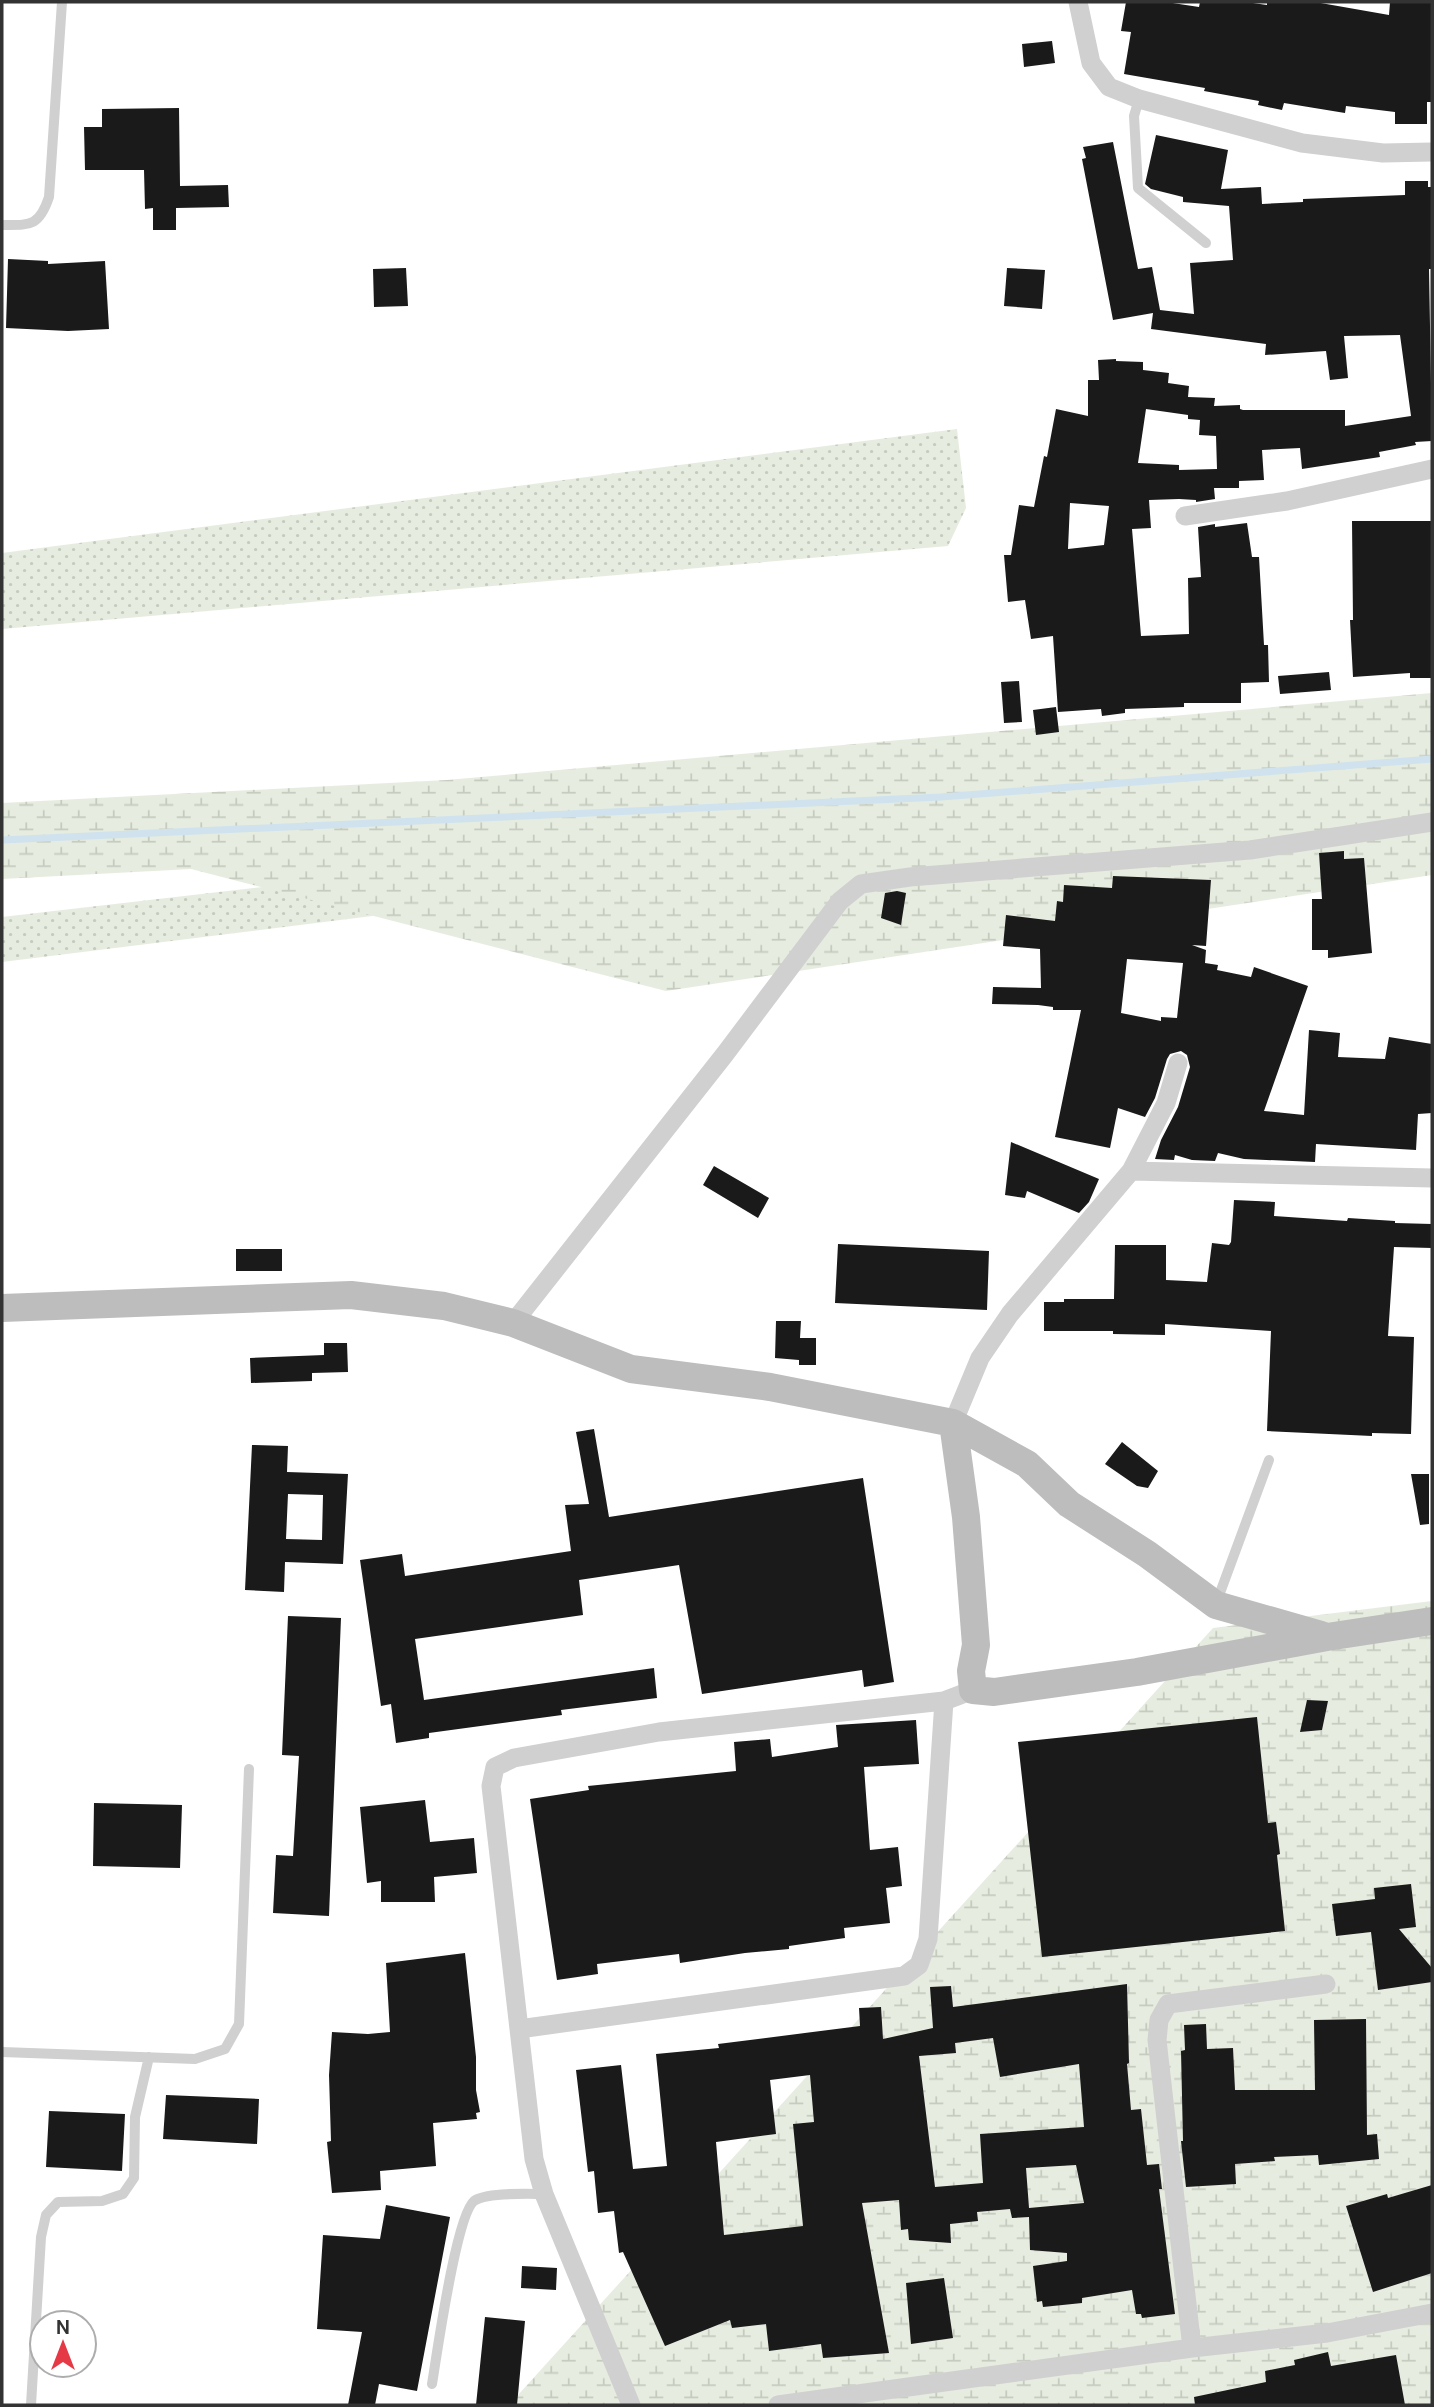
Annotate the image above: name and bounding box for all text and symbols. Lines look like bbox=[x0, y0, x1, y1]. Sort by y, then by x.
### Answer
north arrow bbox=[28, 2309, 98, 2379]
text: N bbox=[56, 2315, 70, 2340]

